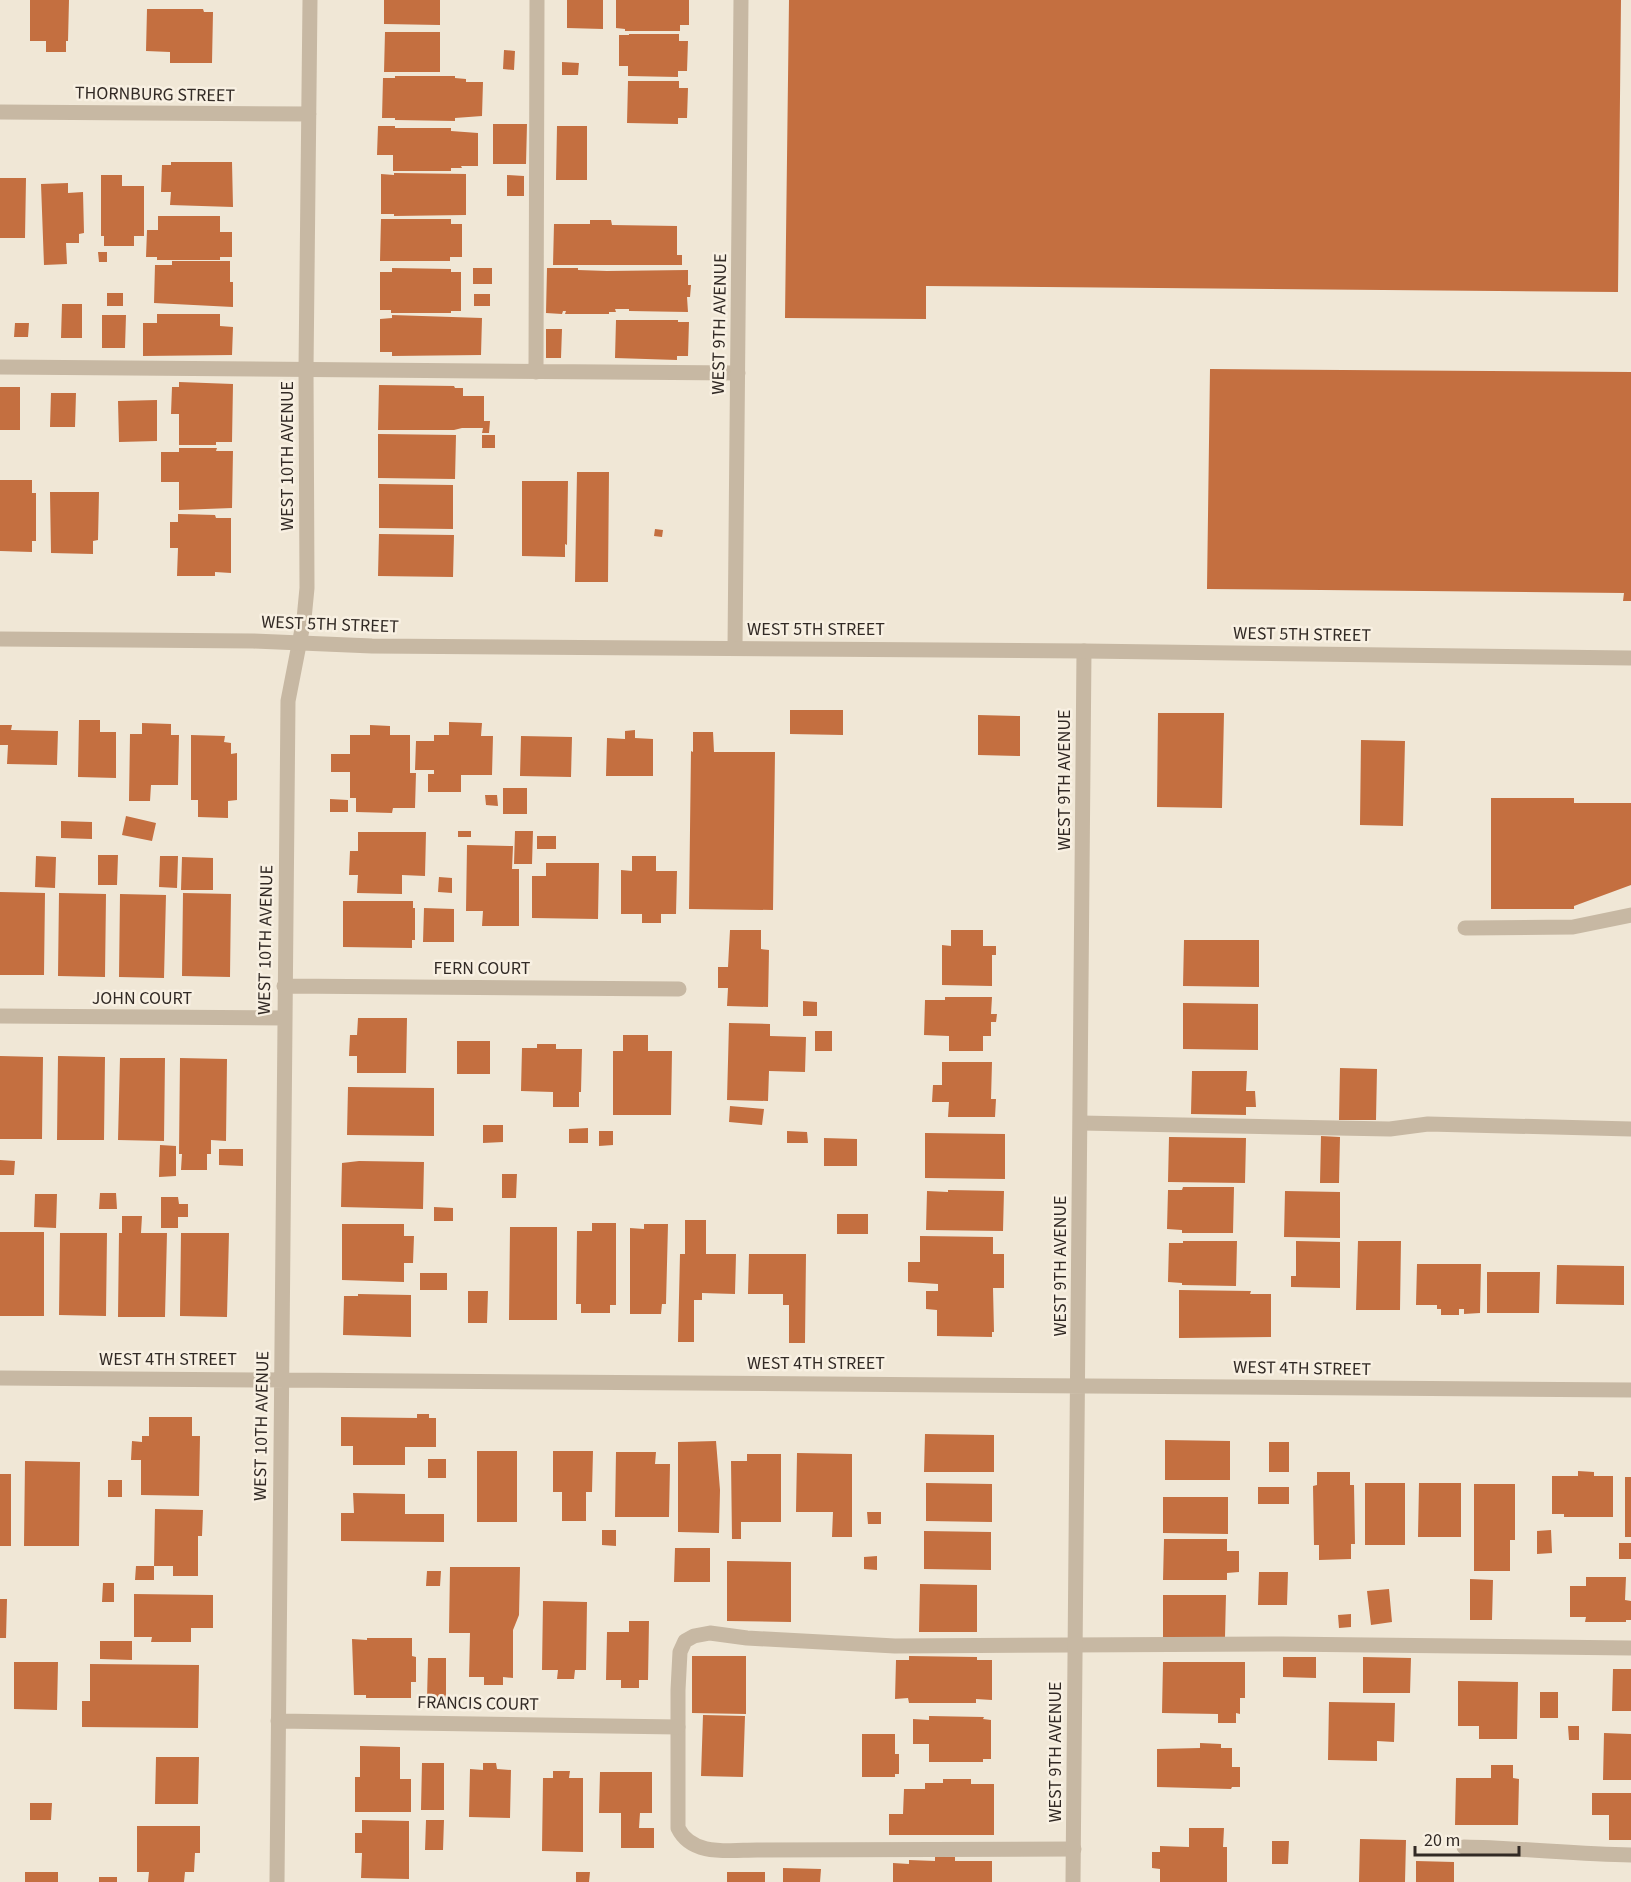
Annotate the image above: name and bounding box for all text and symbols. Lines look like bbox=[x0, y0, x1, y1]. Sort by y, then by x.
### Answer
street label: THORNBURG STREET bbox=[75, 81, 236, 108]
street label: WEST 9TH AVENUE bbox=[706, 253, 733, 395]
street label: WEST 10TH AVENUE bbox=[275, 381, 300, 531]
street label: WEST 5TH STREET bbox=[261, 610, 400, 639]
street label: WEST 5TH STREET bbox=[747, 617, 885, 642]
street label: WEST 5TH STREET bbox=[1233, 621, 1371, 648]
street label: WEST 9TH AVENUE bbox=[1052, 709, 1077, 851]
street label: WEST 10TH AVENUE bbox=[252, 865, 279, 1015]
street label: FERN COURT bbox=[434, 956, 531, 981]
street label: JOHN COURT bbox=[92, 986, 193, 1011]
street label: WEST 9TH AVENUE bbox=[1048, 1195, 1073, 1337]
street label: WEST 4TH STREET bbox=[99, 1347, 237, 1372]
street label: WEST 10TH AVENUE bbox=[248, 1351, 275, 1501]
street label: WEST 4TH STREET bbox=[747, 1351, 885, 1376]
street label: WEST 4TH STREET bbox=[1233, 1355, 1371, 1382]
street label: WEST 9TH AVENUE bbox=[1043, 1681, 1068, 1823]
street label: FRANCIS COURT bbox=[417, 1690, 539, 1717]
scale bar bbox=[1415, 1819, 1518, 1857]
text: 20 m bbox=[1424, 1828, 1460, 1853]

